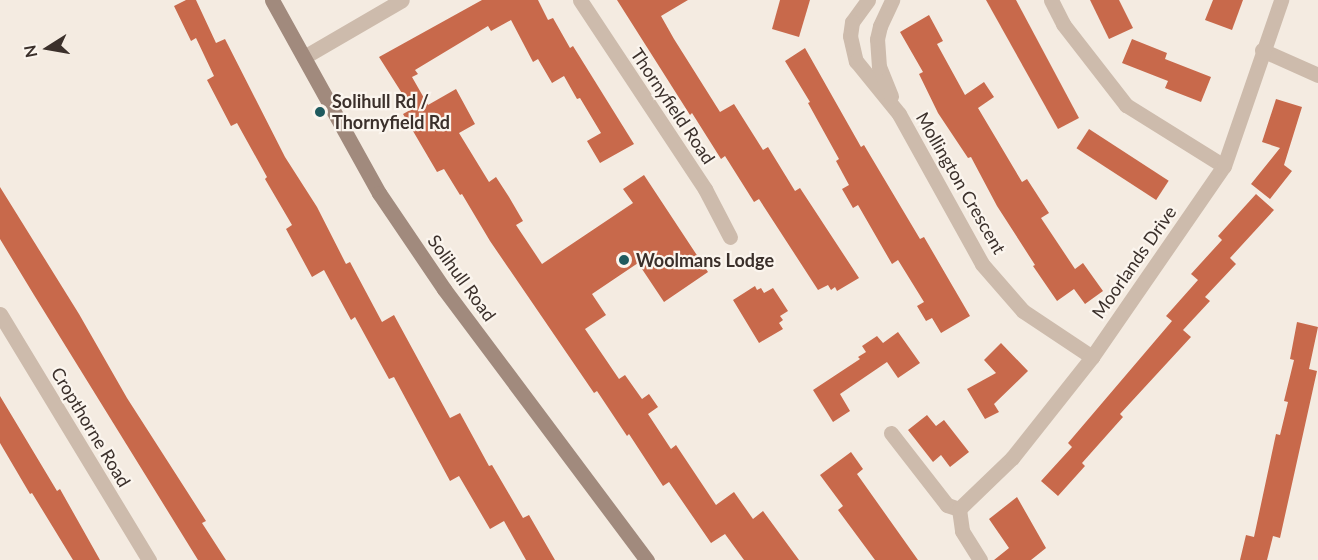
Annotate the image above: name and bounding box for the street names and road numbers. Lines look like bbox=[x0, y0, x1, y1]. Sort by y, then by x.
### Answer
street label: Thornyfield Road bbox=[626, 44, 720, 168]
street label: Mollington Crescent bbox=[912, 108, 1010, 258]
street label: Moorlands Drive bbox=[1087, 202, 1181, 322]
street label: Solihull Road bbox=[423, 231, 501, 325]
street label: Cropthorne Road bbox=[47, 363, 135, 491]

